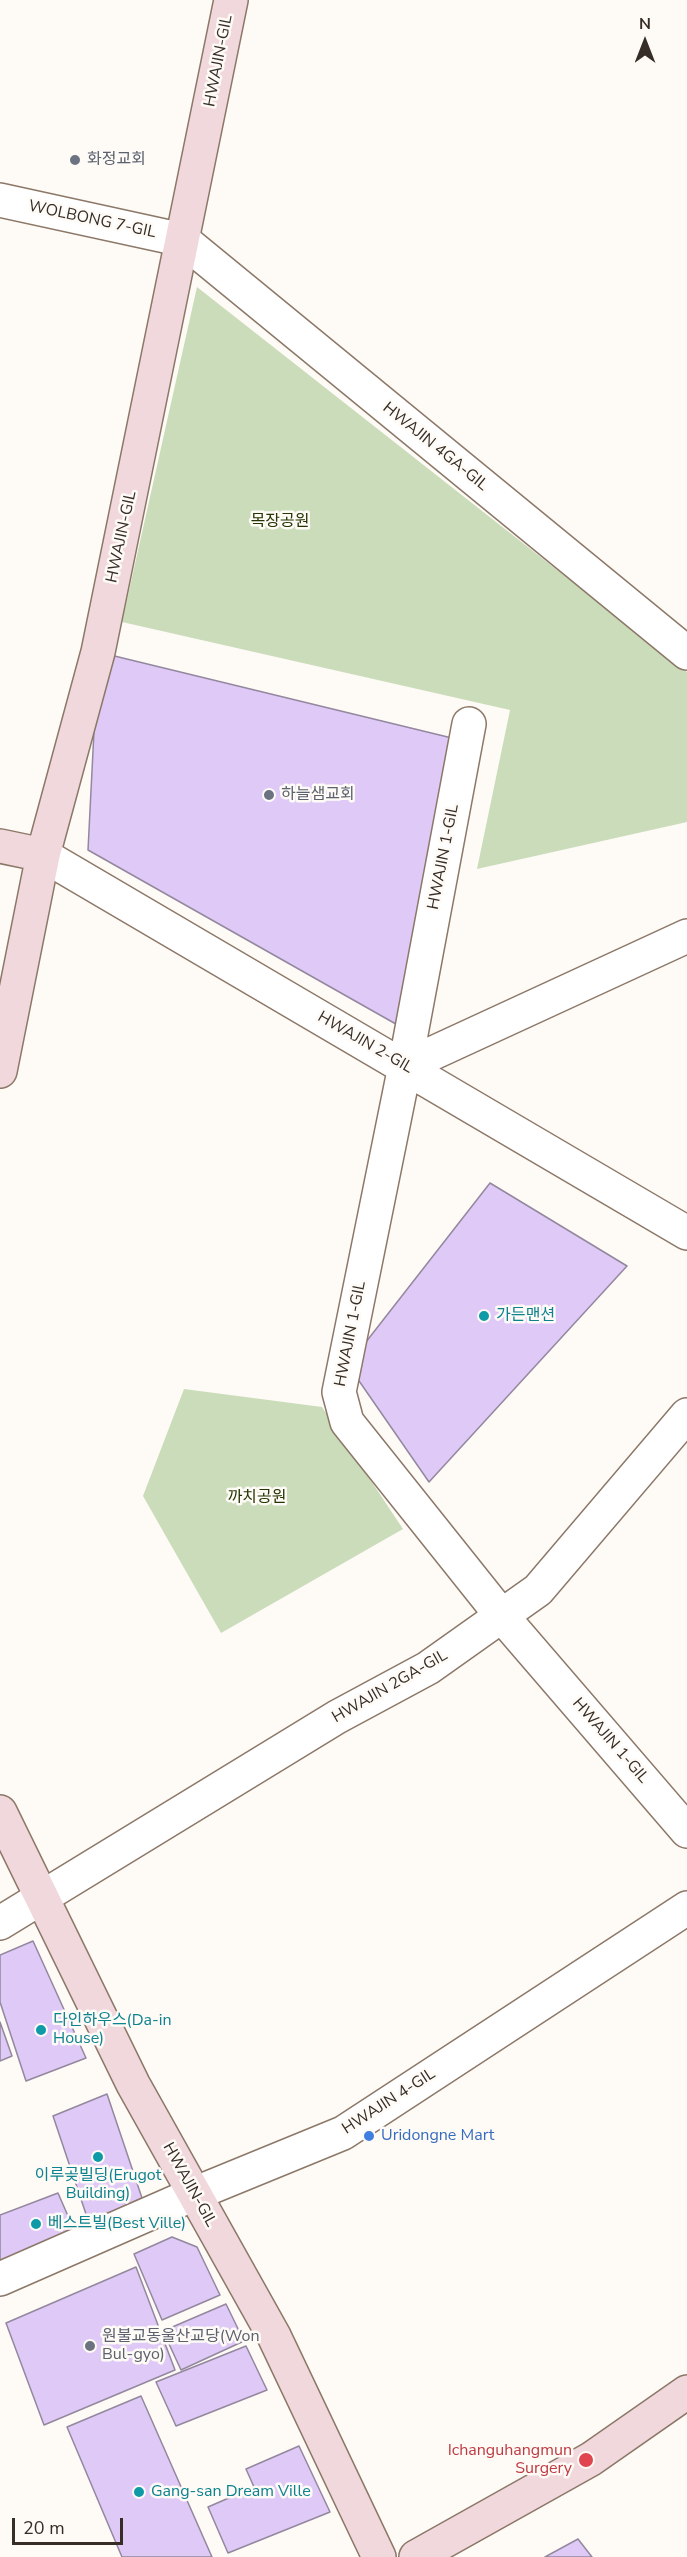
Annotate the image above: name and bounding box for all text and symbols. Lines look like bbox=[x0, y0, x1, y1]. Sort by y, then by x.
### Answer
north arrow bbox=[615, 12, 675, 72]
street label: HWAJIN-GIL bbox=[201, 13, 237, 109]
text: N bbox=[639, 13, 651, 35]
place label: 화정교회 bbox=[87, 150, 146, 170]
marker: 화정교회 bbox=[68, 153, 82, 167]
street label: WOLBONG 7-GIL bbox=[27, 197, 157, 243]
street label: HWAJIN 4GA-GIL bbox=[378, 399, 492, 495]
street label: HWAJIN-GIL bbox=[103, 489, 141, 585]
park label: 목장공원 bbox=[251, 512, 309, 532]
place label: 하늘샘교회 bbox=[281, 785, 355, 805]
marker: 하늘샘교회 bbox=[262, 788, 276, 802]
street label: HWAJIN 1-GIL bbox=[424, 803, 464, 911]
street label: HWAJIN 2-GIL bbox=[314, 1008, 416, 1078]
street label: HWAJIN 1-GIL bbox=[331, 1280, 371, 1388]
place label: 가든맨션 bbox=[496, 1306, 555, 1326]
marker: 가든맨션 bbox=[477, 1309, 491, 1323]
park label: 까치공원 bbox=[228, 1488, 286, 1508]
street label: HWAJIN 2GA-GIL bbox=[329, 1646, 451, 1728]
street label: HWAJIN 1-GIL bbox=[568, 1694, 652, 1788]
place label: 다인하우스(Da-in House) bbox=[53, 2011, 172, 2049]
marker: 다인하우스(Da-in House) bbox=[34, 2023, 48, 2037]
street label: HWAJIN 4-GIL bbox=[339, 2065, 439, 2139]
place label: Uridongne Mart bbox=[381, 2126, 494, 2146]
marker: Uridongne Mart bbox=[362, 2129, 376, 2143]
street label: HWAJIN-GIL bbox=[158, 2140, 220, 2230]
marker: 이루곶빌딩(Erugot Building) bbox=[91, 2150, 105, 2164]
place label: 이루곶빌딩(Erugot Building) bbox=[35, 2166, 161, 2204]
place label: 베스트빌(Best Ville) bbox=[48, 2214, 186, 2234]
marker: 베스트빌(Best Ville) bbox=[29, 2217, 43, 2231]
place label: 원불교동울산교당(Won Bul-gyo) bbox=[102, 2327, 259, 2365]
marker: 원불교동울산교당(Won Bul-gyo) bbox=[83, 2339, 97, 2353]
place label: Ichanguhangmun Surgery bbox=[448, 2441, 572, 2479]
marker: Ichanguhangmun Surgery bbox=[577, 2451, 595, 2469]
place label: Gang-san Dream Ville bbox=[151, 2482, 311, 2502]
marker: Gang-san Dream Ville bbox=[132, 2485, 146, 2499]
scale bar bbox=[15, 2506, 126, 2544]
text: 20 m bbox=[23, 2516, 65, 2540]

